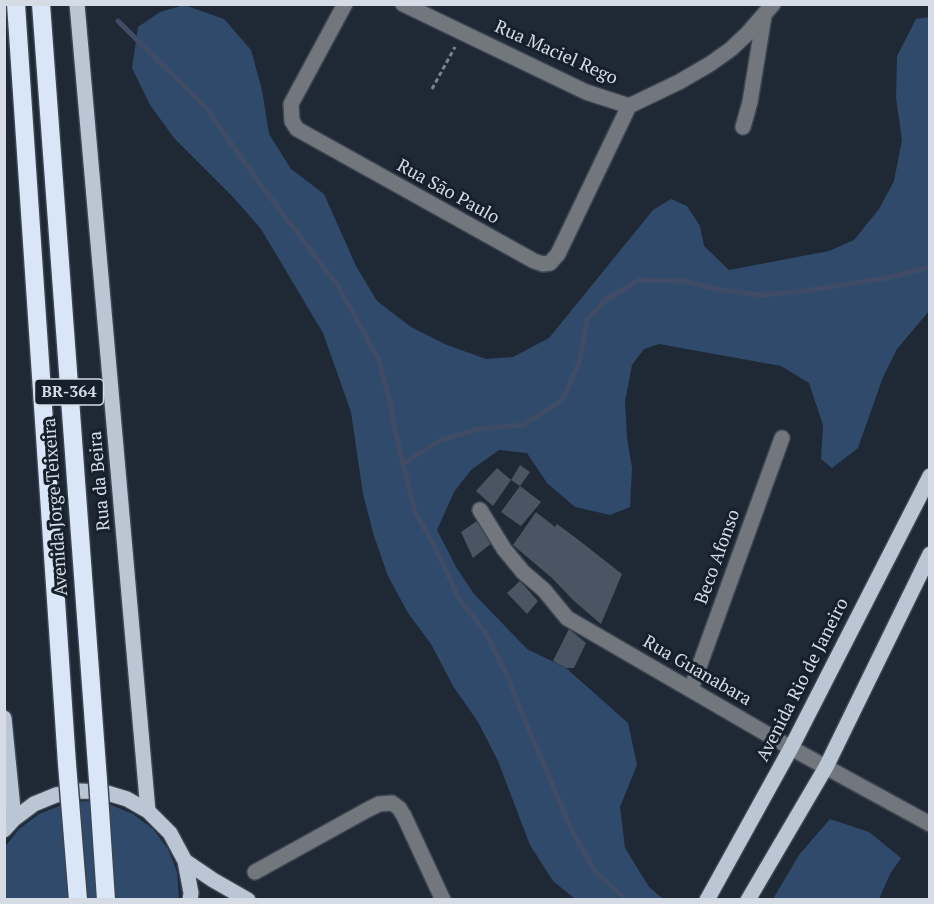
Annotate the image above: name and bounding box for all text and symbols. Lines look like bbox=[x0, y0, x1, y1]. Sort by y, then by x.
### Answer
street label: Rua Maciel Rego bbox=[491, 16, 621, 90]
street label: Rua São Paulo bbox=[393, 155, 503, 229]
road number: BR-364 bbox=[34, 379, 104, 405]
street label: Avenida Jorge Teixeira bbox=[39, 417, 73, 597]
street label: Rua da Beira bbox=[85, 430, 115, 532]
street label: Beco Afonso bbox=[691, 507, 745, 607]
street label: Avenida Rio de Janeiro bbox=[752, 595, 854, 765]
street label: Rua Guanabara bbox=[639, 631, 755, 711]

